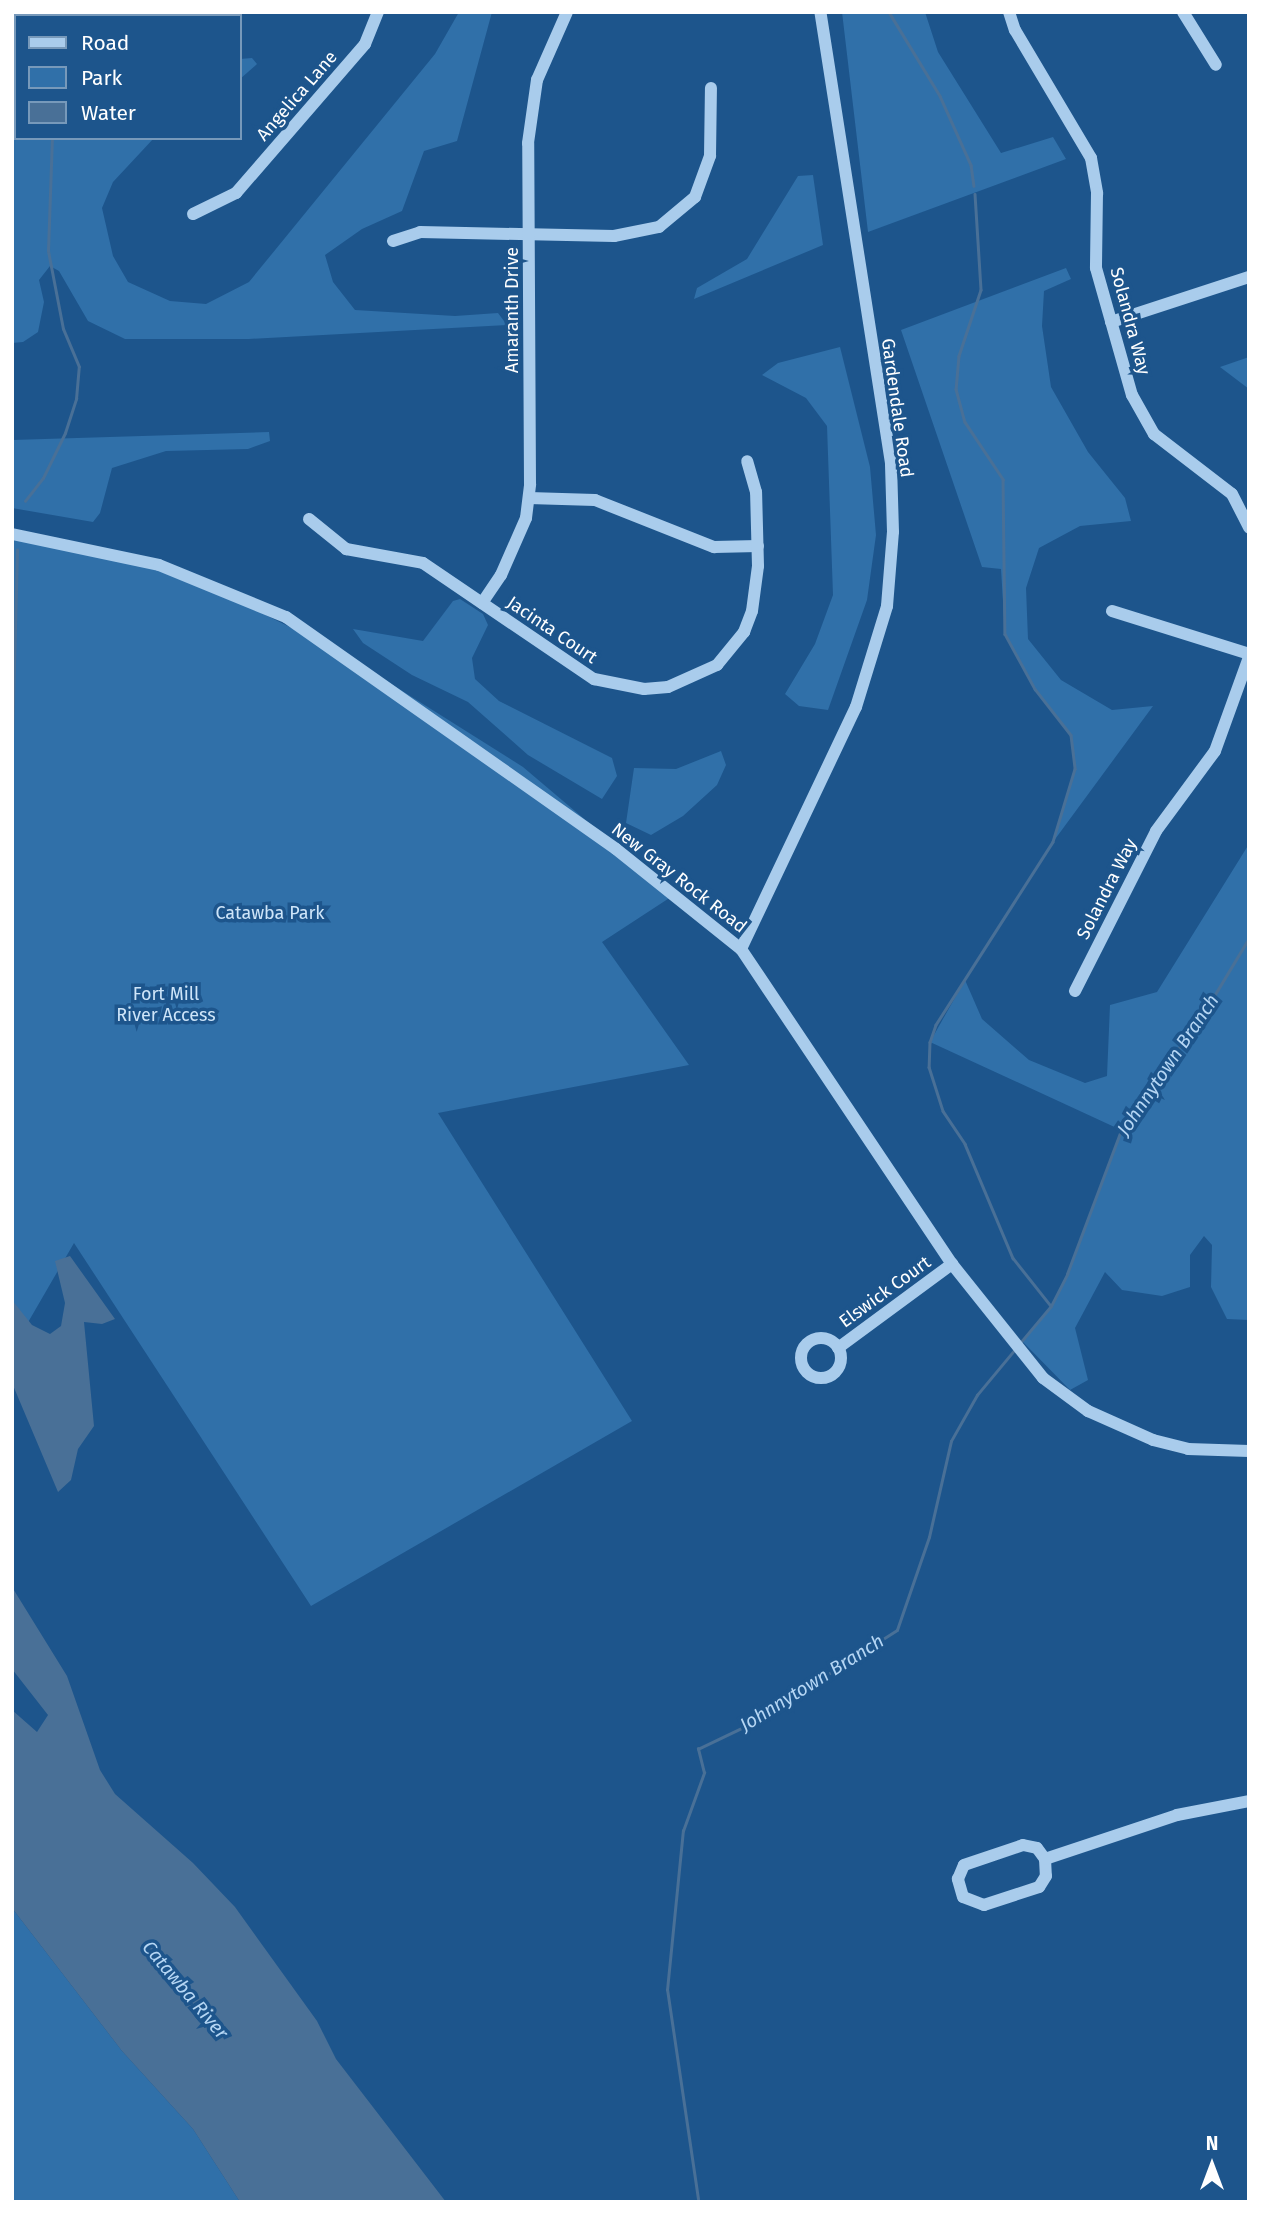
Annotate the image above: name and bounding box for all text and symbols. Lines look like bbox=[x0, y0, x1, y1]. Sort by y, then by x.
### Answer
legend bbox=[14, 14, 242, 140]
text: Road bbox=[81, 30, 129, 56]
street label: Angelica Lane bbox=[252, 47, 342, 145]
text: Park bbox=[81, 65, 122, 91]
text: Water bbox=[81, 100, 136, 126]
street label: Amaranth Drive bbox=[501, 247, 523, 373]
street label: Solandra Way bbox=[1105, 265, 1155, 377]
street label: Gardendale Road bbox=[877, 337, 917, 479]
street label: Jacinta Court bbox=[503, 592, 601, 668]
street label: New Gray Rock Road bbox=[607, 818, 751, 938]
street label: Solandra Way bbox=[1072, 835, 1142, 943]
park label: Catawba Park bbox=[215, 902, 325, 924]
park label: Fort Mill River Access bbox=[116, 984, 216, 1026]
water label: Johnnytown Branch bbox=[1112, 990, 1224, 1140]
street label: Elswick Court bbox=[835, 1252, 935, 1332]
water label: Johnnytown Branch bbox=[736, 1629, 888, 1737]
water label: Catawba River bbox=[137, 1936, 233, 2044]
north arrow bbox=[1177, 2130, 1247, 2200]
text: N bbox=[1206, 2132, 1218, 2155]

